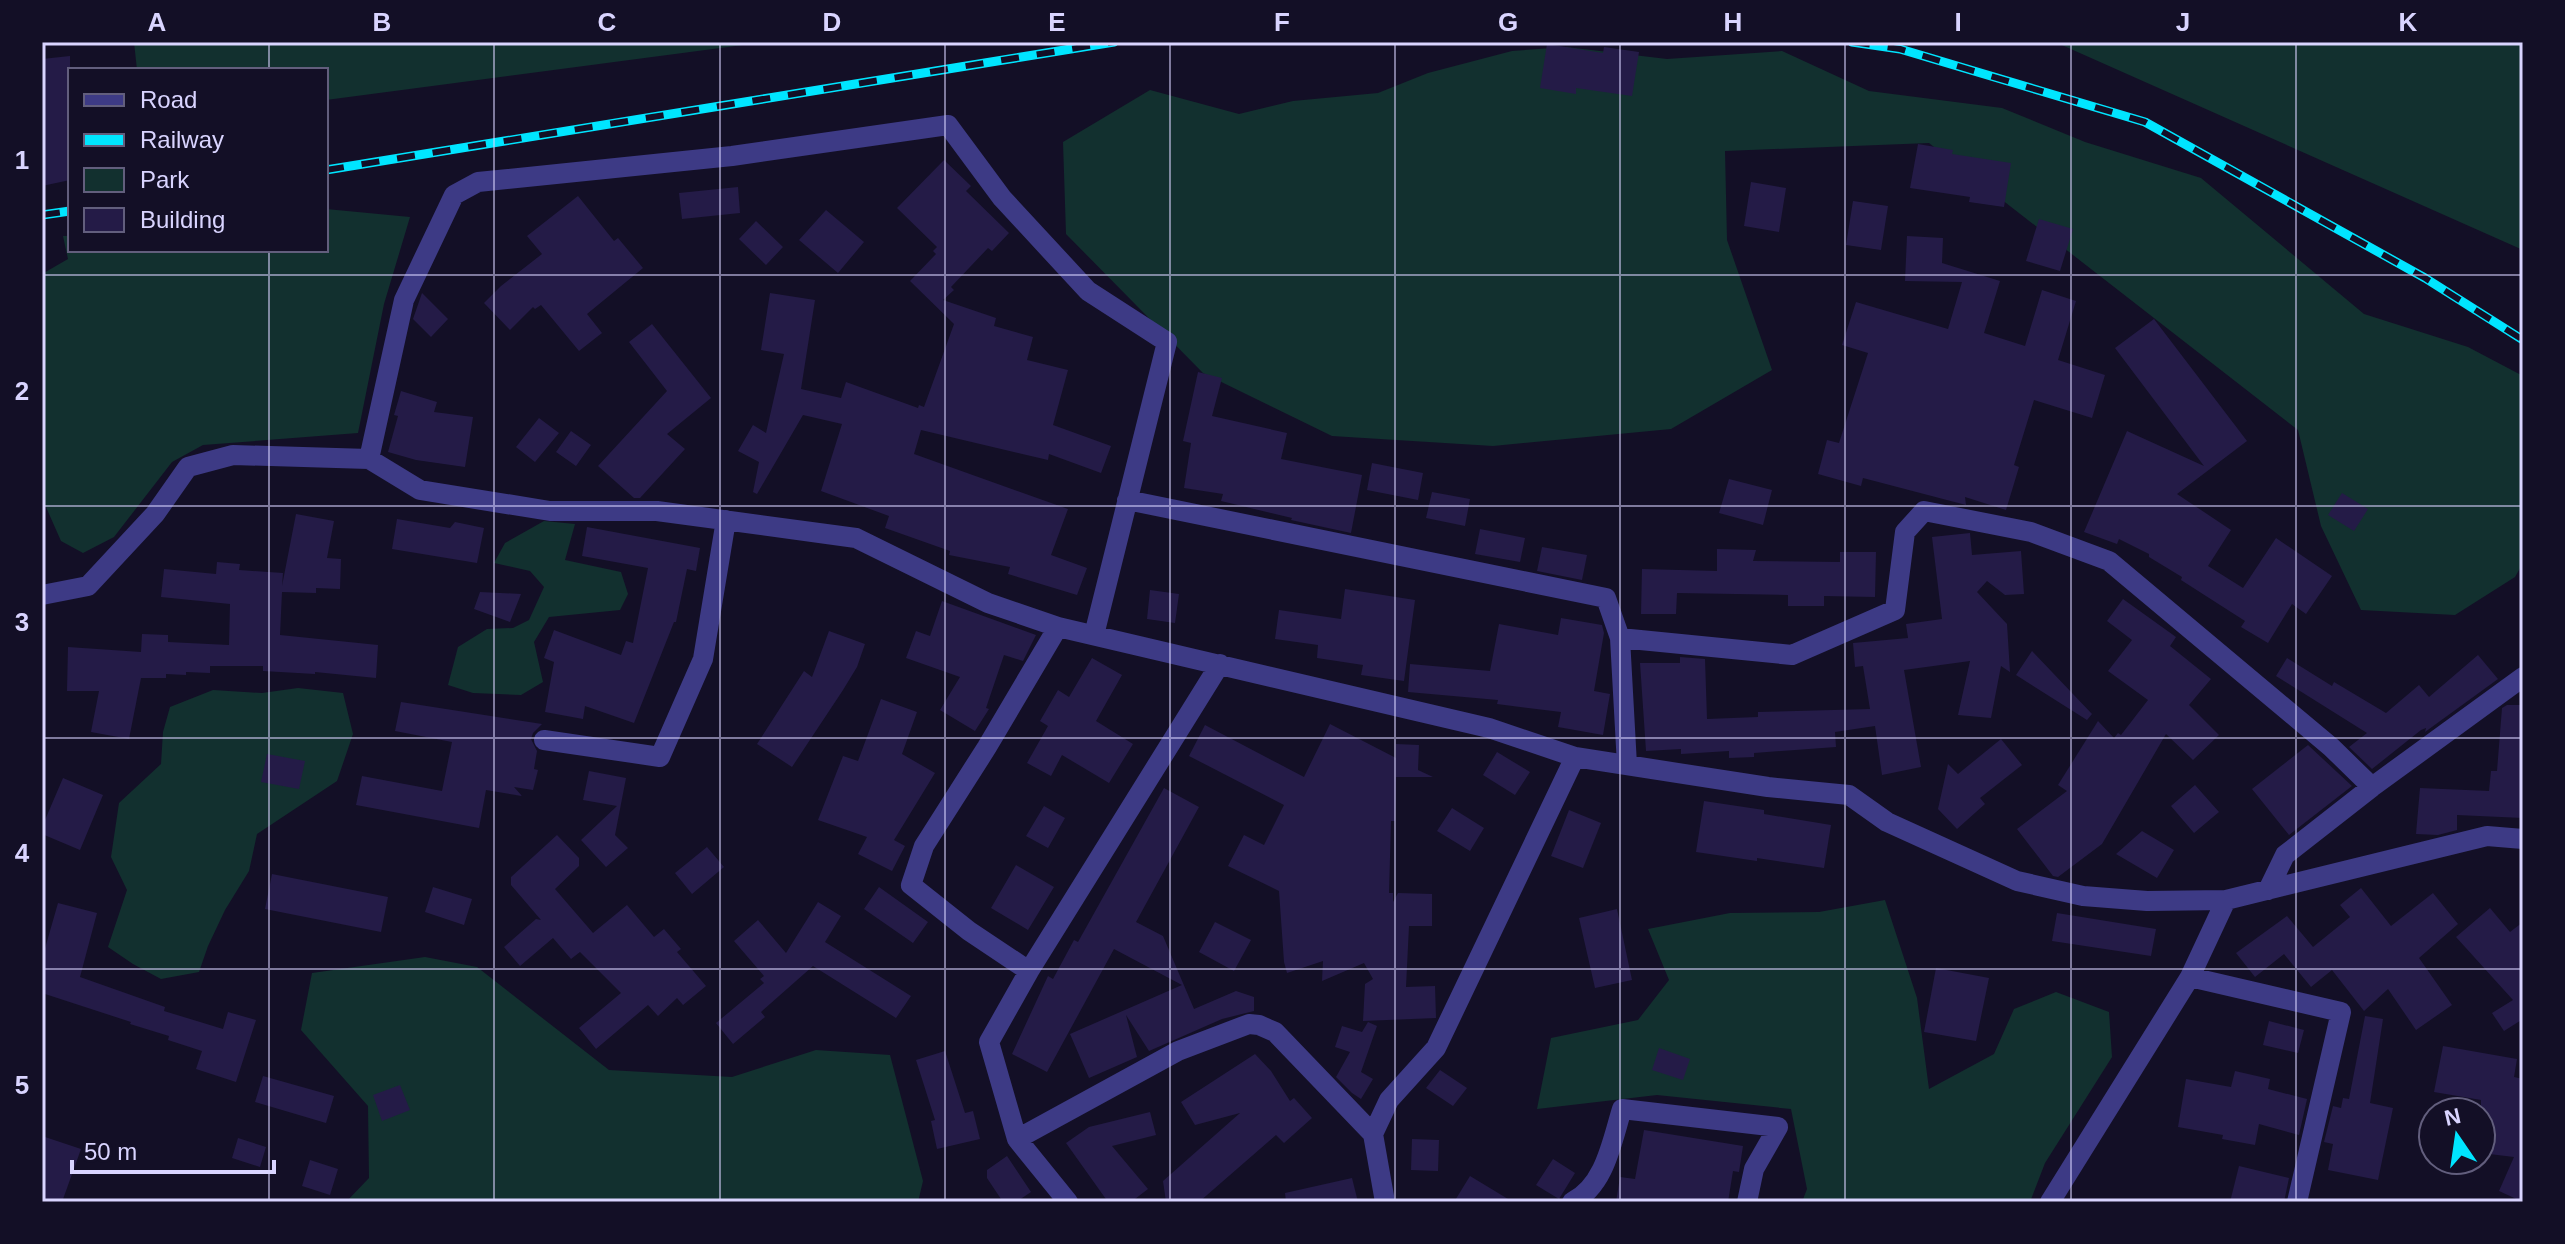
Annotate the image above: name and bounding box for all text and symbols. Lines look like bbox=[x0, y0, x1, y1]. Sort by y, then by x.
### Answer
text: A bbox=[148, 7, 167, 37]
text: B bbox=[373, 7, 391, 37]
text: C bbox=[598, 7, 617, 37]
text: D bbox=[823, 7, 841, 37]
text: E bbox=[1048, 7, 1066, 37]
text: F bbox=[1274, 7, 1290, 37]
text: G bbox=[1498, 7, 1518, 37]
text: H bbox=[1724, 7, 1742, 37]
text: I bbox=[1954, 7, 1962, 37]
text: J bbox=[2176, 7, 2190, 37]
text: K bbox=[2399, 7, 2418, 37]
legend bbox=[68, 68, 328, 252]
text: Road bbox=[140, 86, 197, 113]
text: Railway bbox=[140, 126, 224, 153]
text: 1 bbox=[15, 145, 29, 175]
text: Park bbox=[140, 166, 190, 193]
text: Building bbox=[140, 206, 225, 233]
text: 2 bbox=[15, 376, 29, 406]
text: 3 bbox=[15, 607, 29, 637]
text: 4 bbox=[15, 838, 30, 868]
text: 5 bbox=[15, 1070, 29, 1100]
north arrow bbox=[2417, 1096, 2497, 1176]
text: N bbox=[2442, 1103, 2463, 1131]
scale bar bbox=[72, 1124, 274, 1174]
text: 50 m bbox=[84, 1138, 137, 1165]

